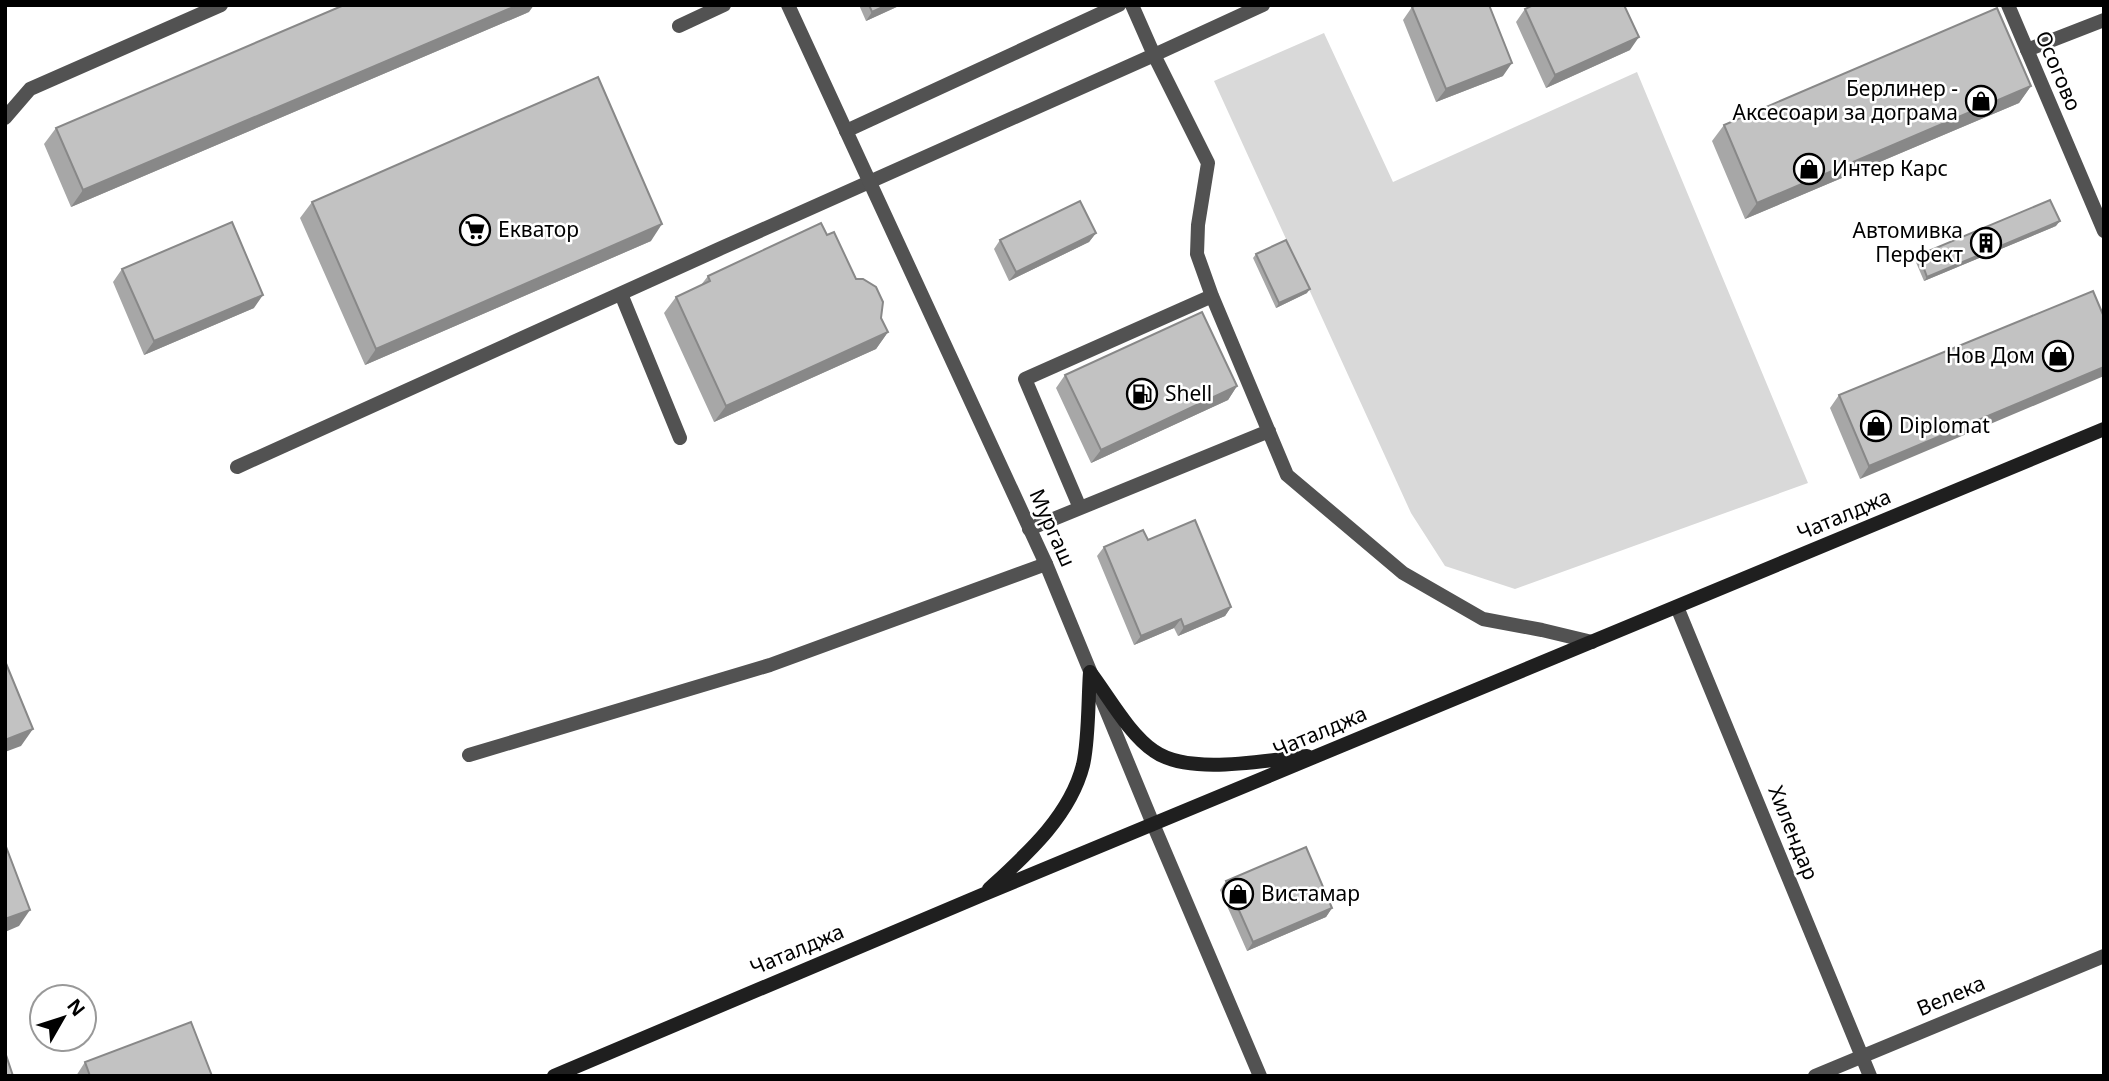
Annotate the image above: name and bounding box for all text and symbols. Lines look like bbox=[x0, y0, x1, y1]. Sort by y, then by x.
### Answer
street label: Осогово bbox=[2030, 26, 2088, 115]
place label: Берлинер - Аксесоари за дограма bbox=[1733, 74, 1958, 126]
shop icon: Берлинер - Аксесоари за дограма bbox=[1964, 84, 1998, 118]
shop icon: Интер Карс bbox=[1792, 152, 1826, 186]
place label: Интер Карс bbox=[1832, 154, 1948, 182]
supermarket icon: Екватор bbox=[458, 213, 492, 247]
place label: Екватор bbox=[498, 215, 579, 243]
place label: Автомивка Перфект bbox=[1853, 216, 1963, 268]
building icon: Автомивка Перфект bbox=[1969, 226, 2003, 260]
shop icon: Нов Дом bbox=[2041, 339, 2075, 373]
place label: Нов Дом bbox=[1946, 341, 2035, 369]
fuel station icon: Shell bbox=[1125, 377, 1159, 411]
place label: Shell bbox=[1165, 379, 1212, 407]
shop icon: Diplomat bbox=[1859, 409, 1893, 443]
place label: Diplomat bbox=[1899, 411, 1990, 439]
street label: Чаталджа bbox=[1792, 482, 1895, 546]
street label: Мургаш bbox=[1023, 484, 1082, 571]
street label: Чаталджа bbox=[1268, 699, 1371, 763]
street label: Хилендар bbox=[1762, 781, 1826, 884]
shop icon: Вистамар bbox=[1221, 877, 1255, 911]
place label: Вистамар bbox=[1261, 879, 1360, 907]
street label: Чаталджа bbox=[745, 917, 848, 981]
street label: Велека bbox=[1912, 968, 1989, 1022]
north arrow bbox=[28, 983, 98, 1053]
text: N bbox=[61, 993, 91, 1021]

